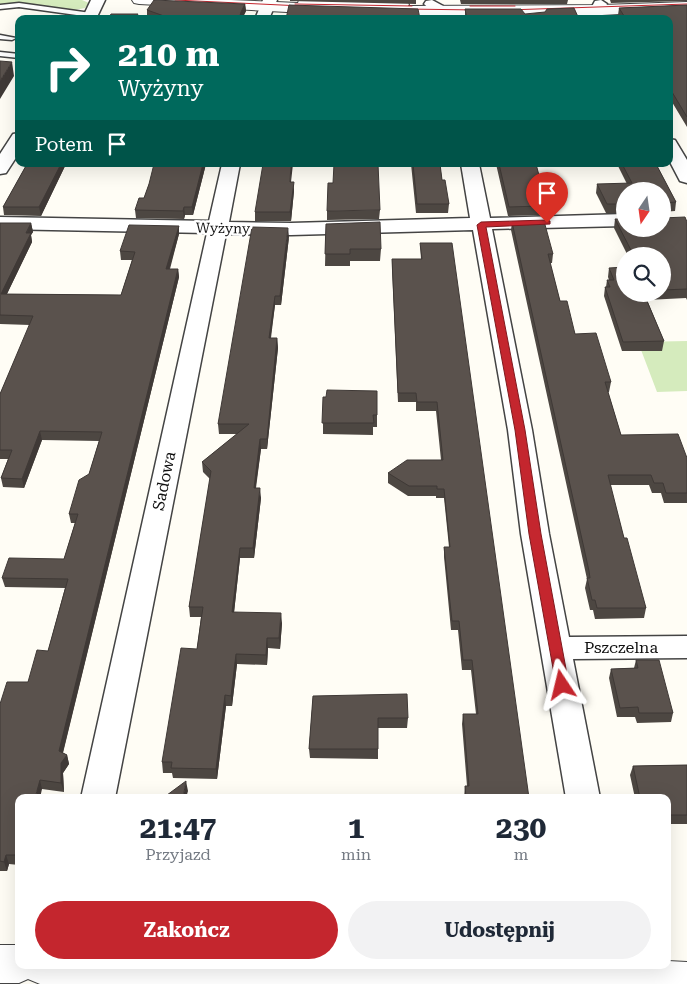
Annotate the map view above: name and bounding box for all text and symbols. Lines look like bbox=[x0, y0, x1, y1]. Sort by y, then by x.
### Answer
text: 210 m bbox=[118, 34, 219, 75]
icon: right bbox=[35, 35, 100, 100]
text: Wyżyny bbox=[118, 76, 203, 101]
icon: arrive bbox=[103, 130, 131, 158]
text: Potem bbox=[35, 133, 93, 156]
pin bbox=[526, 172, 568, 223]
icon: arrive bbox=[533, 179, 561, 207]
north arrow bbox=[616, 182, 671, 238]
map controls bbox=[616, 182, 671, 302]
street label: Wyżyny bbox=[196, 220, 251, 236]
button: search bbox=[616, 247, 671, 302]
street label: Sadowa bbox=[148, 449, 180, 512]
street label: Pszczelna bbox=[584, 638, 658, 657]
position arrow bbox=[535, 658, 587, 710]
text: 21:47 bbox=[140, 810, 216, 845]
text: 1 bbox=[348, 810, 364, 845]
text: 230 bbox=[496, 810, 546, 845]
text: Przyjazd bbox=[145, 845, 211, 864]
text: min bbox=[341, 845, 371, 864]
text: m bbox=[514, 845, 528, 864]
button: Zakończ bbox=[35, 901, 338, 959]
button: Udostępnij bbox=[348, 901, 651, 959]

